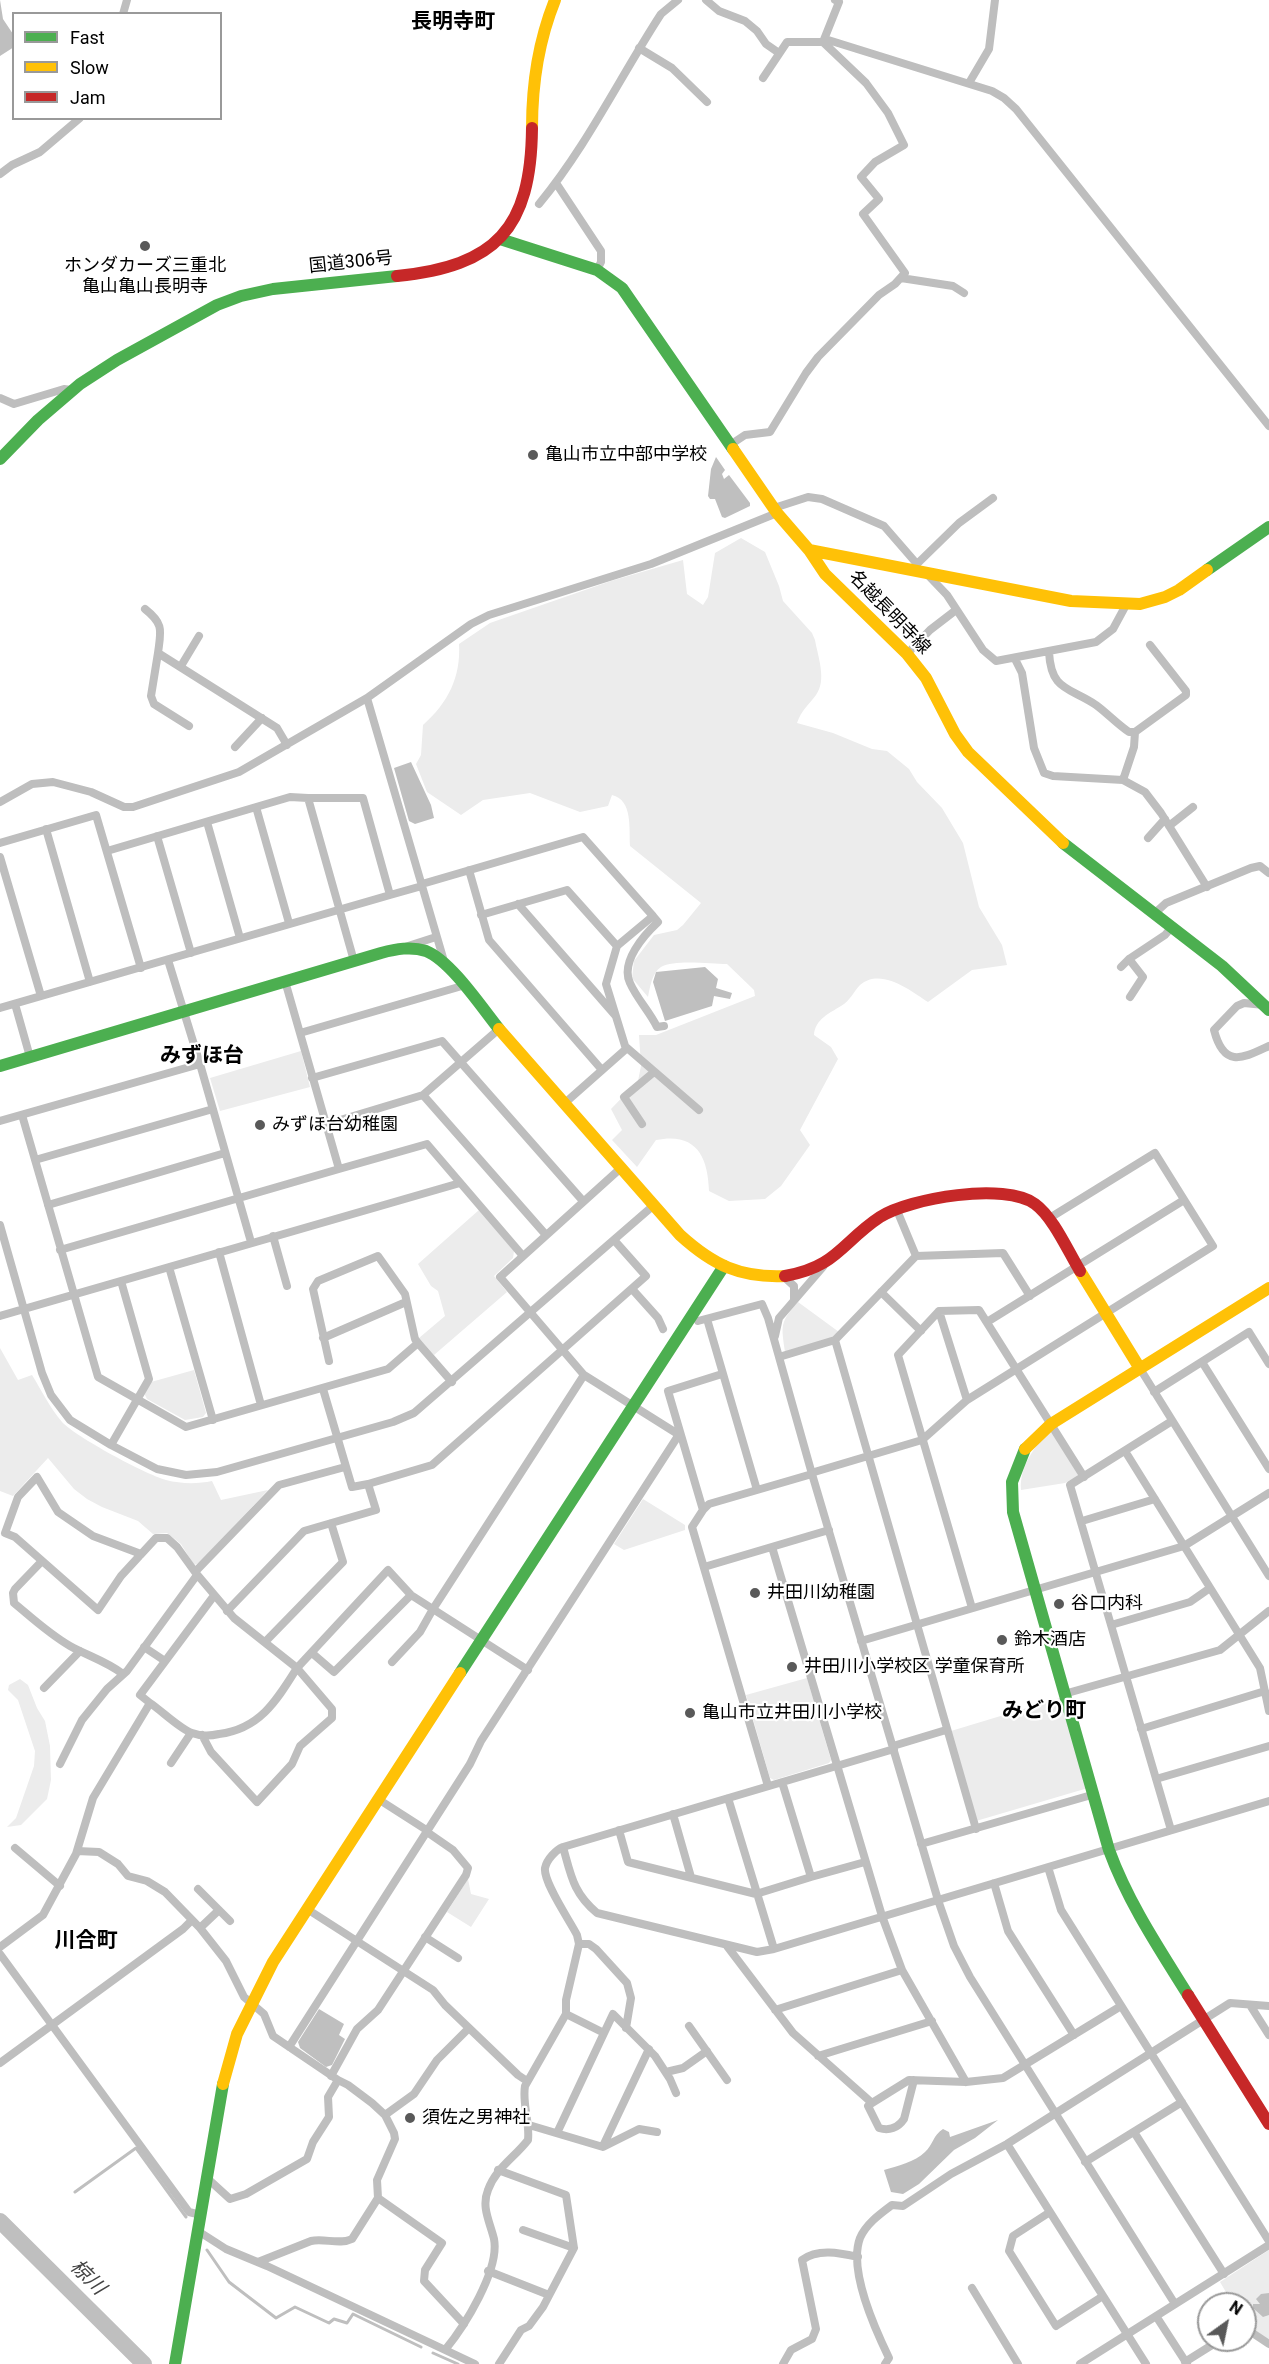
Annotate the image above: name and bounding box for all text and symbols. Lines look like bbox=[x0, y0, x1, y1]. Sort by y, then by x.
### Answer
district label: 長明寺町 bbox=[411, 10, 495, 36]
legend bbox=[12, 12, 222, 120]
text: Fast bbox=[70, 27, 105, 48]
text: Slow bbox=[70, 57, 109, 78]
text: Jam bbox=[70, 87, 106, 108]
marker: ホンダカーズ三重北 亀山亀山長明寺 bbox=[138, 239, 152, 253]
street label: 国道306号 bbox=[308, 248, 394, 278]
place label: ホンダカーズ三重北 亀山亀山長明寺 bbox=[64, 255, 226, 298]
place label: 亀山市立中部中学校 bbox=[545, 444, 707, 466]
marker: 亀山市立中部中学校 bbox=[526, 448, 540, 462]
street label: 名越長明寺線 bbox=[844, 567, 934, 659]
district label: みずほ台 bbox=[160, 1044, 244, 1070]
place label: みずほ台幼稚園 bbox=[272, 1114, 398, 1136]
marker: みずほ台幼稚園 bbox=[253, 1118, 267, 1132]
place label: 井田川幼稚園 bbox=[767, 1582, 875, 1604]
marker: 井田川幼稚園 bbox=[748, 1586, 762, 1600]
place label: 谷口内科 bbox=[1071, 1593, 1143, 1615]
marker: 谷口内科 bbox=[1052, 1597, 1066, 1611]
place label: 鈴木酒店 bbox=[1014, 1629, 1086, 1651]
marker: 鈴木酒店 bbox=[995, 1633, 1009, 1647]
place label: 井田川小学校区 学童保育所 bbox=[804, 1656, 1024, 1678]
marker: 井田川小学校区 学童保育所 bbox=[785, 1660, 799, 1674]
district label: みどり町 bbox=[1002, 1699, 1086, 1725]
place label: 亀山市立井田川小学校 bbox=[702, 1702, 882, 1724]
marker: 亀山市立井田川小学校 bbox=[683, 1706, 697, 1720]
district label: 川合町 bbox=[55, 1929, 117, 1955]
place label: 須佐之男神社 bbox=[422, 2107, 530, 2129]
marker: 須佐之男神社 bbox=[403, 2111, 417, 2125]
water label: 椋川 bbox=[64, 2255, 110, 2301]
north arrow bbox=[1197, 2292, 1257, 2352]
text: N bbox=[1226, 2297, 1246, 2319]

